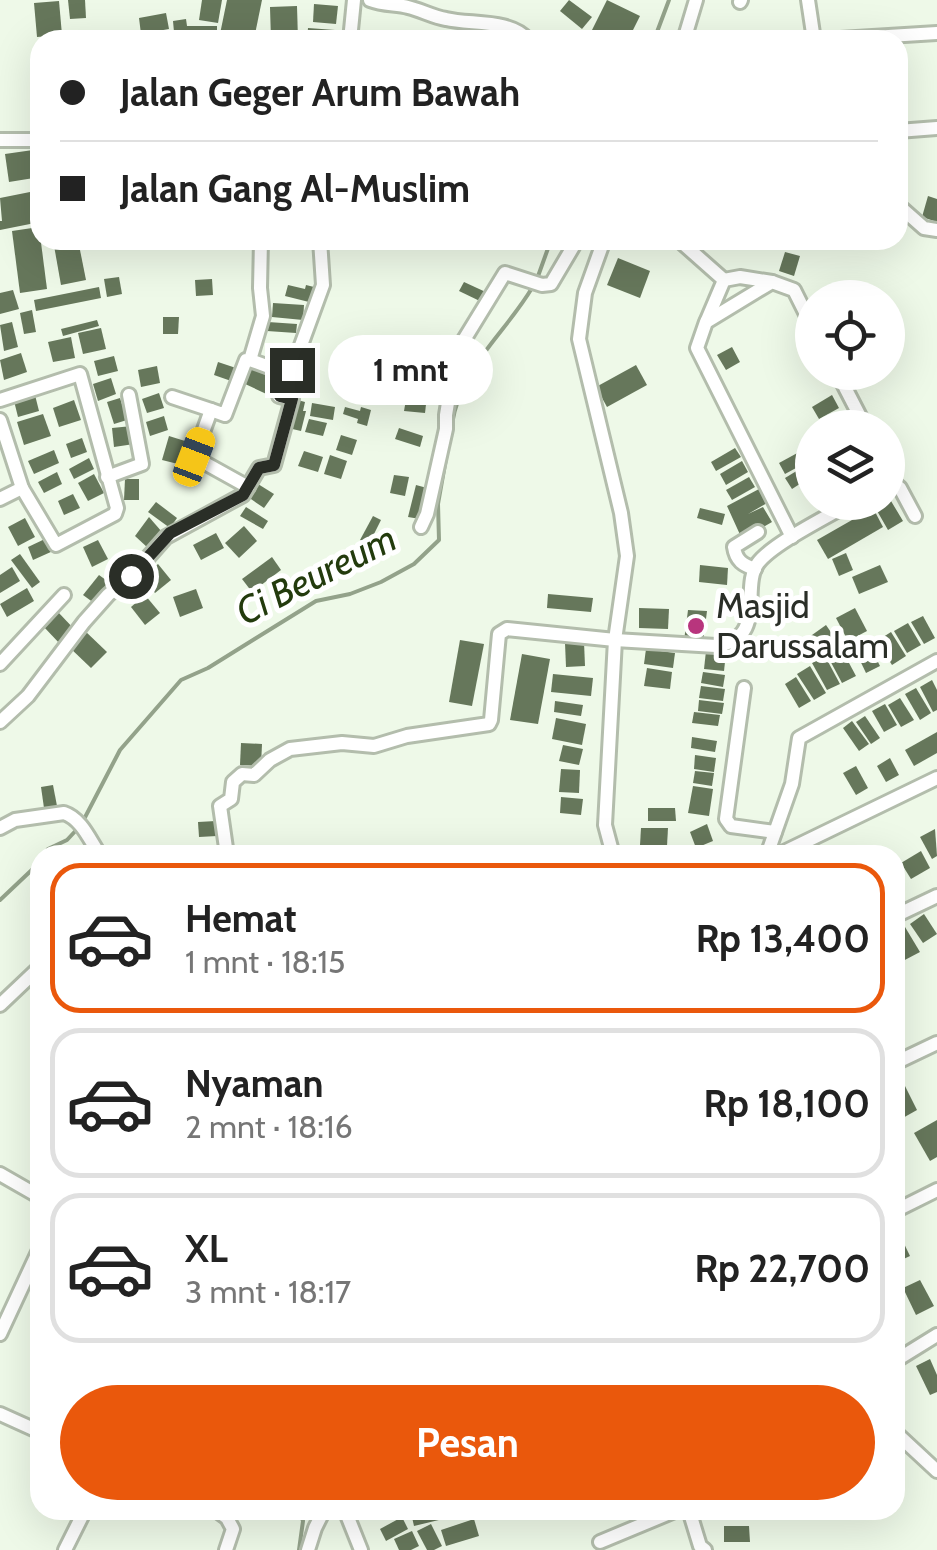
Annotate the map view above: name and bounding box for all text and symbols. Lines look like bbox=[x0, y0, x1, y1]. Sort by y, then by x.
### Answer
text: Jalan Geger Arum Bawah bbox=[120, 69, 520, 116]
text: Jalan Gang Al-Muslim bbox=[120, 165, 470, 212]
map controls bbox=[795, 280, 905, 520]
button: locate bbox=[795, 280, 905, 390]
callout: 1 mnt bbox=[327, 335, 492, 405]
route end bbox=[270, 348, 315, 393]
text: 1 mnt bbox=[373, 350, 448, 389]
button: layers bbox=[795, 410, 905, 520]
car bbox=[169, 424, 219, 490]
water label: Ci Beureum bbox=[228, 514, 404, 635]
route start bbox=[109, 554, 154, 599]
place label: Masjid Darussalam bbox=[716, 584, 889, 667]
marker: Masjid Darussalam bbox=[685, 615, 707, 637]
icon: car bbox=[65, 893, 155, 983]
text: Hemat bbox=[185, 895, 297, 942]
text: Rp 13,400 bbox=[696, 915, 870, 962]
text: 1 mnt · 18:15 bbox=[185, 942, 345, 981]
icon: car bbox=[65, 1058, 155, 1148]
text: Nyaman bbox=[185, 1060, 324, 1107]
text: Rp 18,100 bbox=[703, 1080, 870, 1127]
text: 2 mnt · 18:16 bbox=[185, 1107, 353, 1146]
icon: car bbox=[65, 1223, 155, 1313]
text: XL bbox=[185, 1225, 228, 1272]
text: Rp 22,700 bbox=[695, 1245, 870, 1292]
text: 3 mnt · 18:17 bbox=[185, 1272, 351, 1311]
button: Pesan bbox=[60, 1385, 875, 1500]

